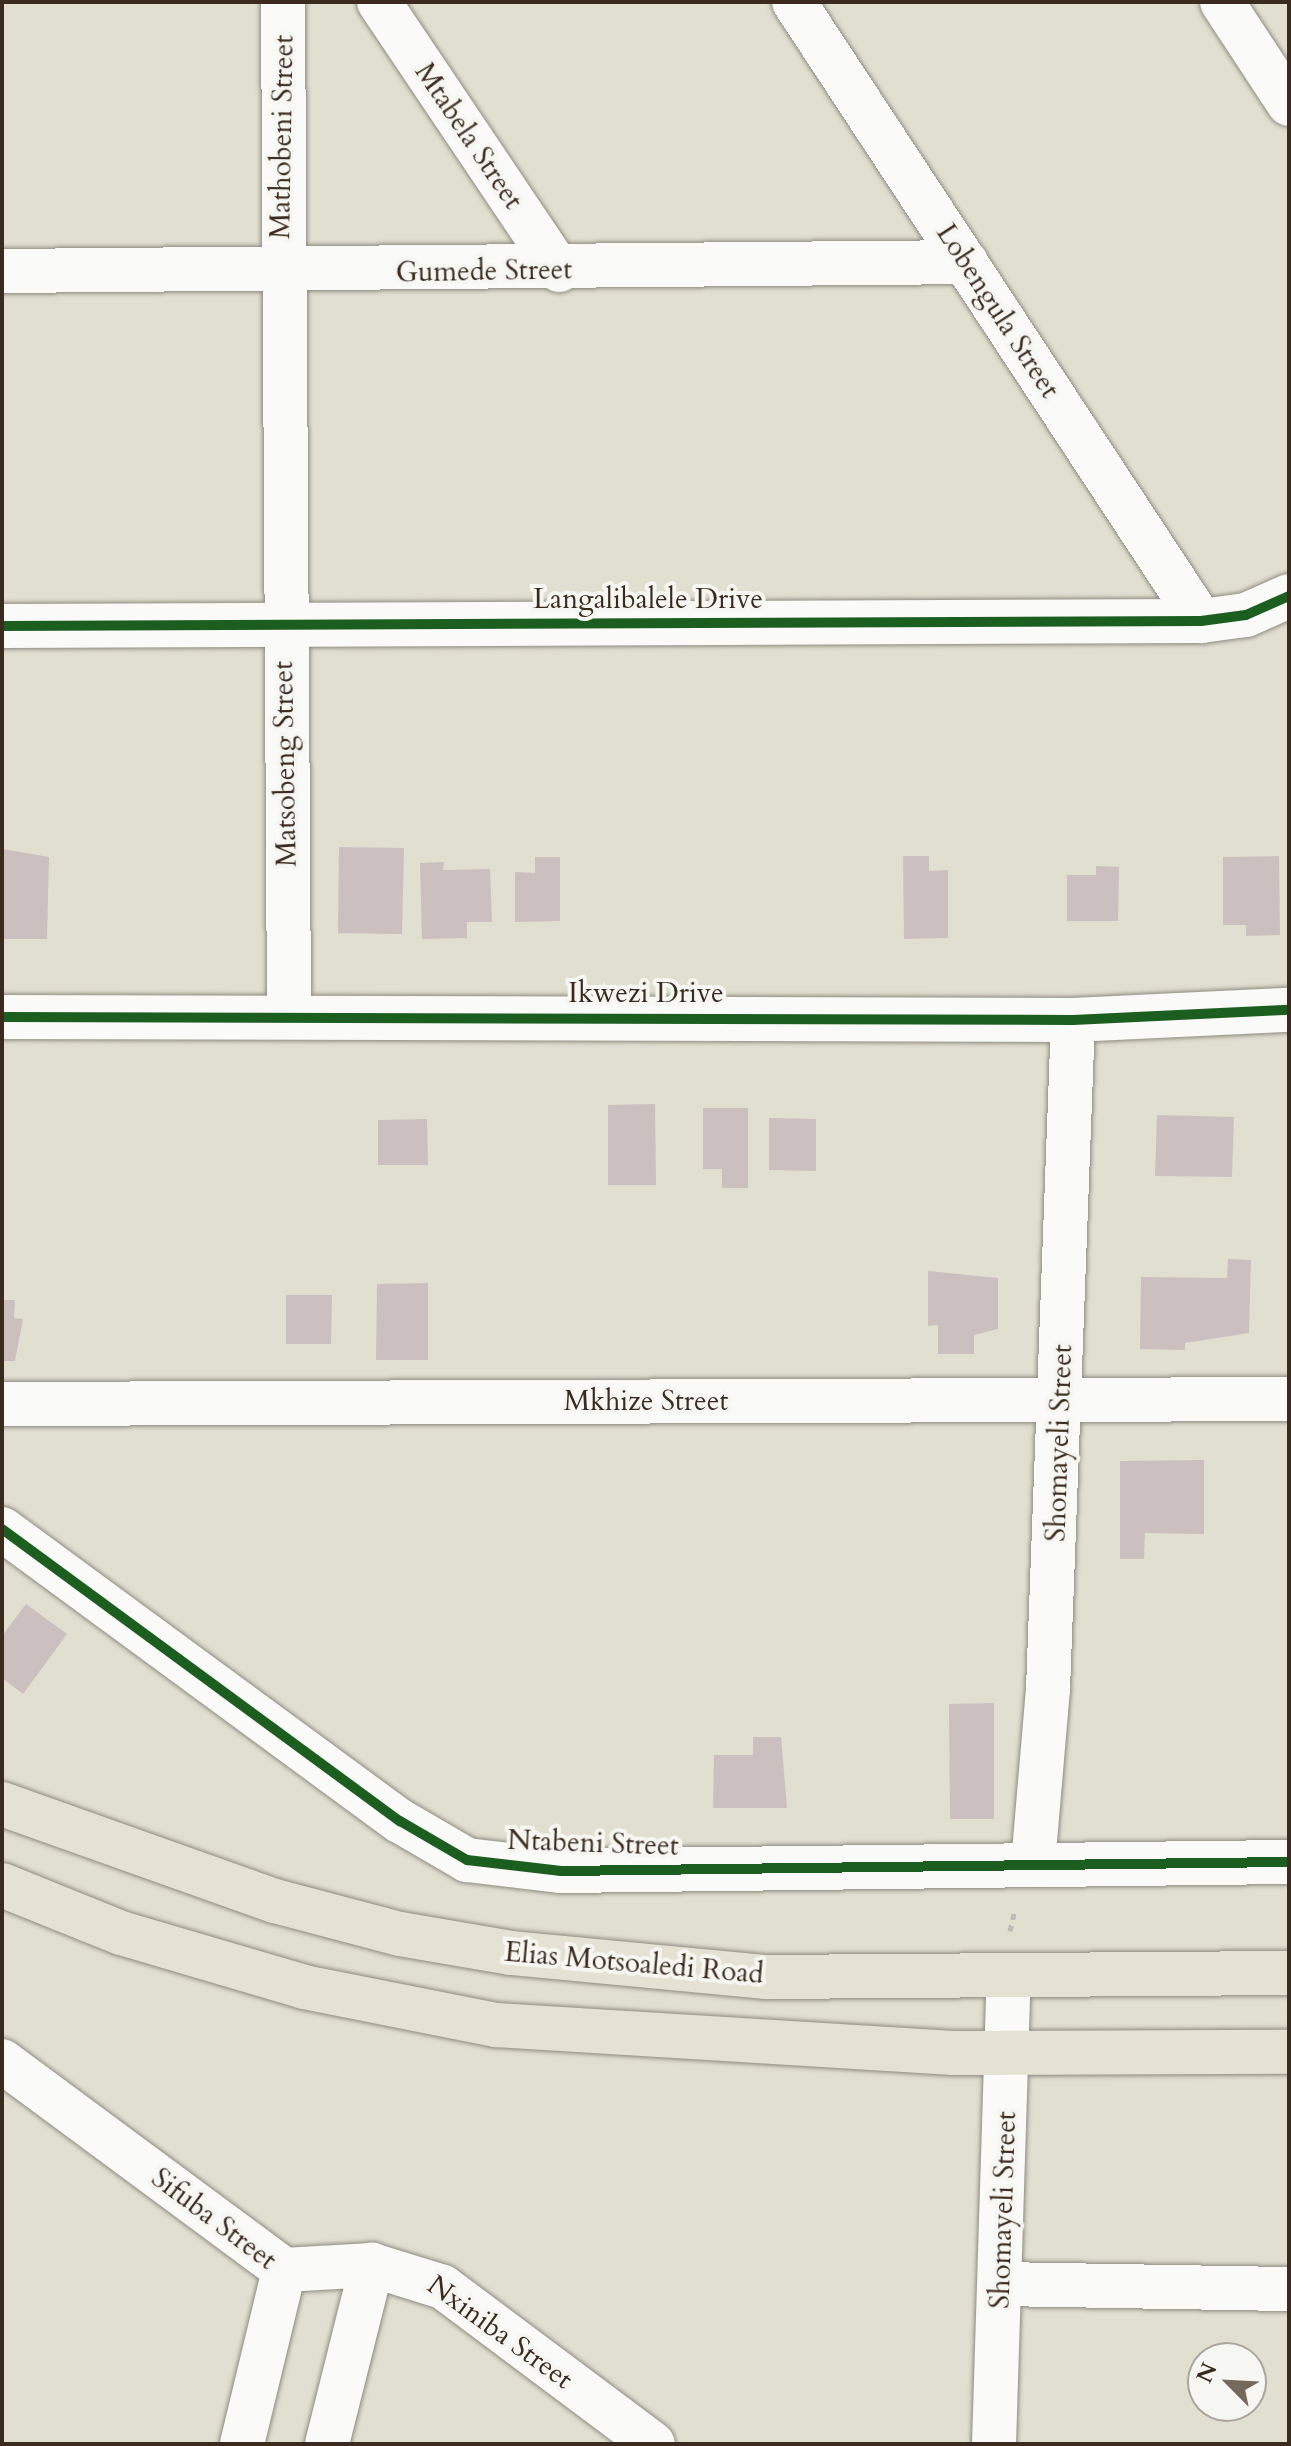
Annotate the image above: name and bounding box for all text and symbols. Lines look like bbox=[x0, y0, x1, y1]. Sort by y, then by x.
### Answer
street label: Mathobeni Street bbox=[263, 35, 301, 239]
street label: Mtabela Street bbox=[408, 56, 530, 216]
street label: Lobengula Street bbox=[929, 218, 1067, 404]
street label: Gumede Street bbox=[396, 253, 572, 289]
street label: Langalibalele Drive bbox=[533, 582, 763, 616]
street label: Matsobeng Street bbox=[266, 661, 304, 867]
street label: Ikwezi Drive bbox=[568, 976, 724, 1010]
street label: Shomayeli Street bbox=[1039, 1344, 1079, 1542]
street label: Mkhize Street bbox=[564, 1384, 728, 1418]
street label: Ntabeni Street bbox=[507, 1823, 679, 1863]
street label: Elias Motsoaledi Road bbox=[503, 1935, 765, 1991]
street label: Shomayeli Street bbox=[983, 2111, 1023, 2309]
street label: Sifuba Street bbox=[145, 2161, 283, 2277]
street label: Nxiniba Street bbox=[421, 2268, 579, 2396]
north arrow bbox=[1187, 2342, 1267, 2422]
text: N bbox=[1189, 2358, 1224, 2388]

